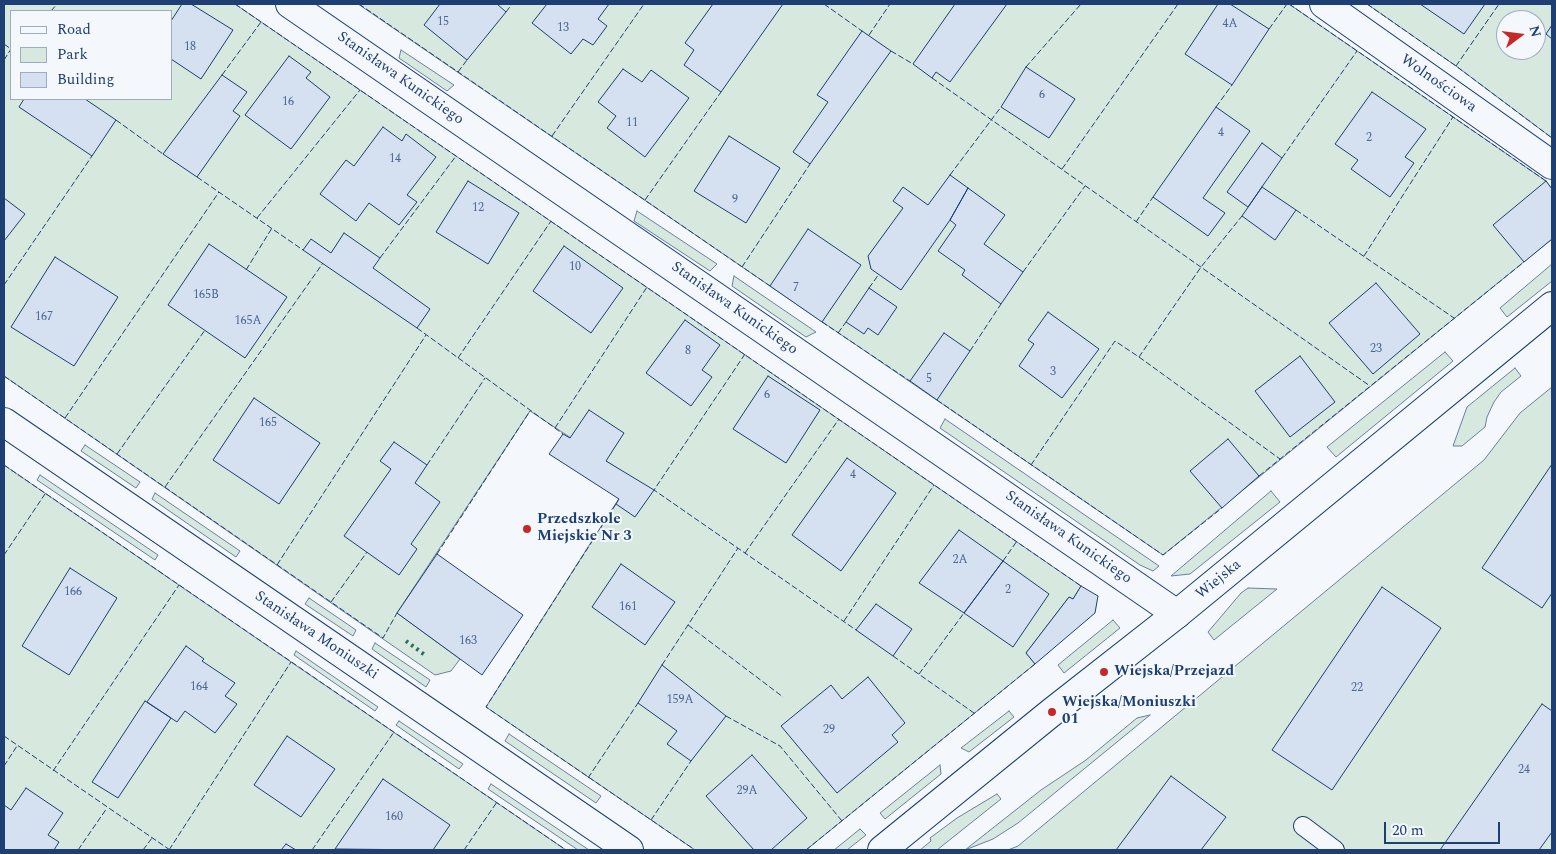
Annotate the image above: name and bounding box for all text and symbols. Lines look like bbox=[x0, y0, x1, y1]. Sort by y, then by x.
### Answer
legend bbox=[10, 10, 172, 100]
north arrow bbox=[1496, 10, 1546, 60]
house number: 15 bbox=[437, 16, 449, 30]
text: Road bbox=[57, 18, 91, 41]
house number: 4A bbox=[1223, 18, 1237, 32]
house number: 13 bbox=[557, 22, 569, 36]
text: N bbox=[1523, 23, 1547, 39]
street label: Stanisława Kunickiego bbox=[333, 29, 467, 129]
house number: 18 bbox=[184, 41, 196, 55]
text: Park bbox=[57, 43, 88, 66]
street label: Wolnościowa bbox=[1396, 51, 1480, 117]
text: Building bbox=[57, 68, 114, 91]
house number: 6 bbox=[1039, 89, 1045, 103]
house number: 16 bbox=[282, 96, 294, 110]
house number: 11 bbox=[626, 117, 638, 131]
house number: 4 bbox=[1218, 127, 1224, 141]
house number: 2 bbox=[1366, 132, 1372, 146]
house number: 14 bbox=[389, 153, 401, 167]
house number: 9 bbox=[732, 194, 738, 208]
house number: 12 bbox=[472, 202, 484, 216]
street label: Stanisława Kunickiego bbox=[667, 259, 801, 359]
house number: 10 bbox=[569, 261, 581, 275]
house number: 7 bbox=[793, 282, 799, 296]
house number: 165B bbox=[193, 289, 219, 303]
house number: 167 bbox=[35, 311, 53, 325]
house number: 165A bbox=[235, 315, 261, 329]
house number: 23 bbox=[1370, 343, 1382, 357]
house number: 8 bbox=[685, 345, 691, 359]
house number: 3 bbox=[1050, 366, 1056, 380]
house number: 5 bbox=[926, 373, 932, 387]
house number: 6 bbox=[764, 389, 770, 403]
house number: 165 bbox=[259, 417, 277, 431]
house number: 4 bbox=[850, 469, 856, 483]
street label: Stanisława Kunickiego bbox=[1001, 488, 1135, 588]
place label: Przedszkole Miejskie Nr 3 bbox=[537, 511, 632, 546]
marker: Przedszkole Miejskie Nr 3 bbox=[521, 523, 533, 535]
house number: 2A bbox=[953, 554, 967, 568]
street label: Wiejska bbox=[1193, 556, 1245, 604]
house number: 2 bbox=[1005, 584, 1011, 598]
house number: 166 bbox=[64, 586, 82, 600]
street label: Stanisława Moniuszki bbox=[251, 588, 381, 684]
house number: 161 bbox=[619, 601, 637, 615]
house number: 163 bbox=[459, 635, 477, 649]
place label: Wiejska/Przejazd bbox=[1114, 663, 1234, 681]
marker: Wiejska/Przejazd bbox=[1098, 666, 1110, 678]
house number: 164 bbox=[190, 681, 208, 695]
house number: 22 bbox=[1351, 682, 1363, 696]
house number: 159A bbox=[667, 694, 693, 708]
place label: Wiejska/Moniuszki 01 bbox=[1062, 694, 1196, 729]
marker: Wiejska/Moniuszki 01 bbox=[1046, 706, 1058, 718]
house number: 29 bbox=[823, 724, 835, 738]
house number: 24 bbox=[1518, 764, 1530, 778]
house number: 29A bbox=[737, 785, 757, 799]
house number: 160 bbox=[385, 811, 403, 825]
scale bar bbox=[1386, 812, 1502, 844]
text: 20 m bbox=[1392, 819, 1424, 842]

